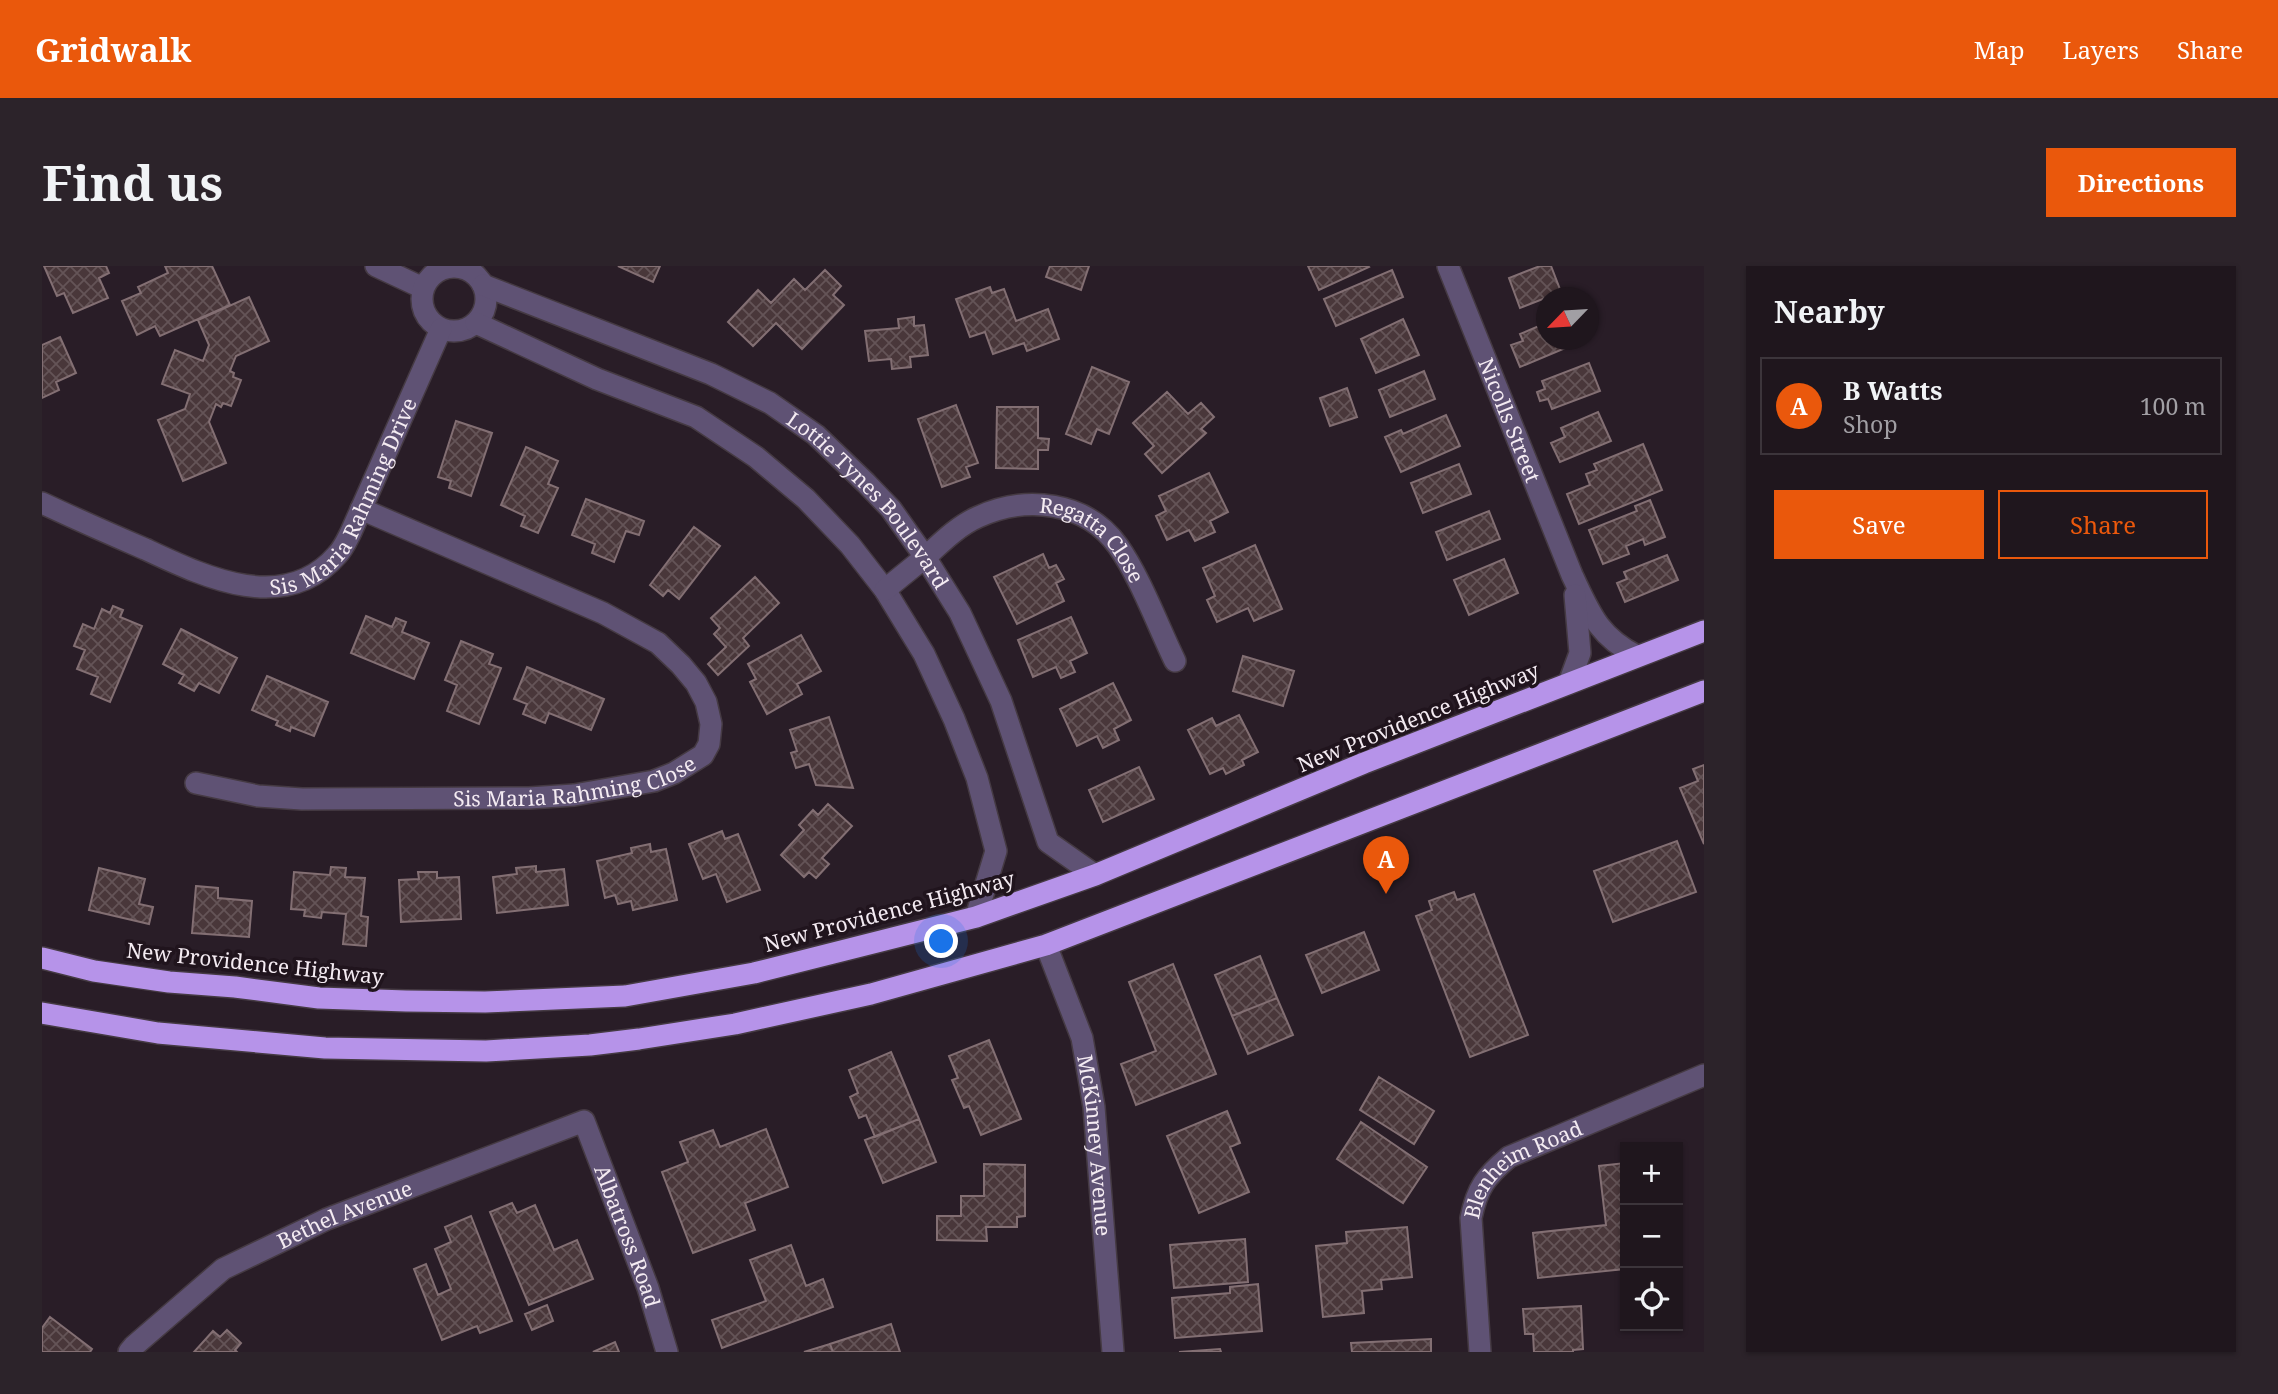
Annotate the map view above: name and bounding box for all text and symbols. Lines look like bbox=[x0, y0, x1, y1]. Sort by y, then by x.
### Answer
text: Gridwalk bbox=[35, 27, 191, 72]
text: Map bbox=[1974, 33, 2025, 66]
text: Layers bbox=[2063, 33, 2139, 66]
text: Share bbox=[2177, 33, 2243, 66]
button: Directions bbox=[2046, 148, 2236, 217]
text: Find us bbox=[42, 149, 223, 215]
north arrow bbox=[1536, 287, 1599, 350]
text: Nearby bbox=[1774, 291, 1885, 332]
street label: Nicolls Street bbox=[1472, 354, 1547, 486]
text: B Watts bbox=[1843, 372, 1942, 408]
text: A bbox=[1790, 390, 1808, 422]
text: 100 m bbox=[2140, 390, 2206, 422]
street label: Sis Maria Rahming Drive bbox=[268, 393, 423, 601]
street label: Lottie Tynes Boulevard bbox=[781, 405, 956, 594]
text: Shop bbox=[1843, 408, 1898, 440]
button: Save bbox=[1774, 490, 1984, 559]
button: Share bbox=[1998, 490, 2208, 559]
street label: Regatta Close bbox=[1038, 491, 1151, 587]
street label: New Providence Highway bbox=[1293, 656, 1543, 778]
street label: Sis Maria Rahming Close bbox=[453, 749, 701, 812]
pin: A bbox=[1363, 836, 1409, 894]
street label: New Providence Highway bbox=[761, 864, 1018, 958]
your location bbox=[924, 924, 958, 958]
street label: New Providence Highway bbox=[125, 936, 385, 990]
street label: McKinney Avenue bbox=[1071, 1052, 1118, 1237]
street label: Blenheim Road bbox=[1457, 1114, 1586, 1221]
map controls bbox=[1620, 1142, 1683, 1331]
button: + bbox=[1620, 1142, 1683, 1205]
street label: Albatross Road bbox=[588, 1161, 667, 1311]
street label: Bethel Avenue bbox=[272, 1174, 416, 1255]
button: − bbox=[1620, 1205, 1683, 1268]
button: locate bbox=[1620, 1268, 1683, 1331]

